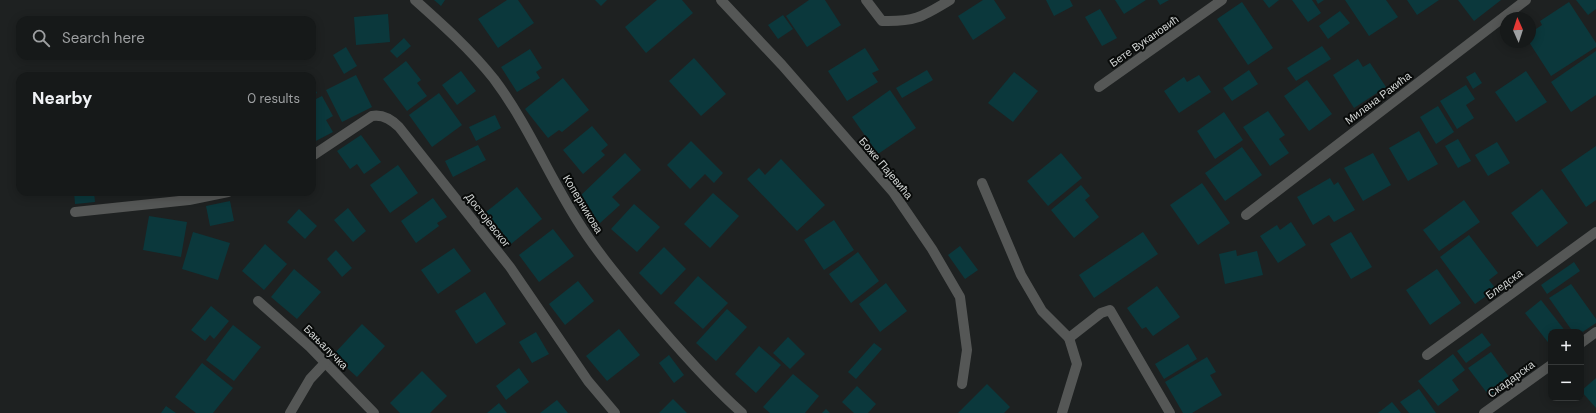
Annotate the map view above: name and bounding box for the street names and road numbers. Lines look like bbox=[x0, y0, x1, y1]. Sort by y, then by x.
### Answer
street label: Бете Вукановић bbox=[1107, 12, 1181, 70]
street label: Милана Ракића bbox=[1342, 68, 1415, 127]
street label: Боже Пајевића bbox=[856, 134, 916, 202]
street label: Коперникова bbox=[560, 172, 606, 237]
street label: Достојевског bbox=[462, 190, 514, 250]
street label: Бледска bbox=[1483, 265, 1526, 302]
street label: Бањалучка bbox=[301, 322, 352, 373]
street label: Скадарска bbox=[1485, 357, 1538, 401]

